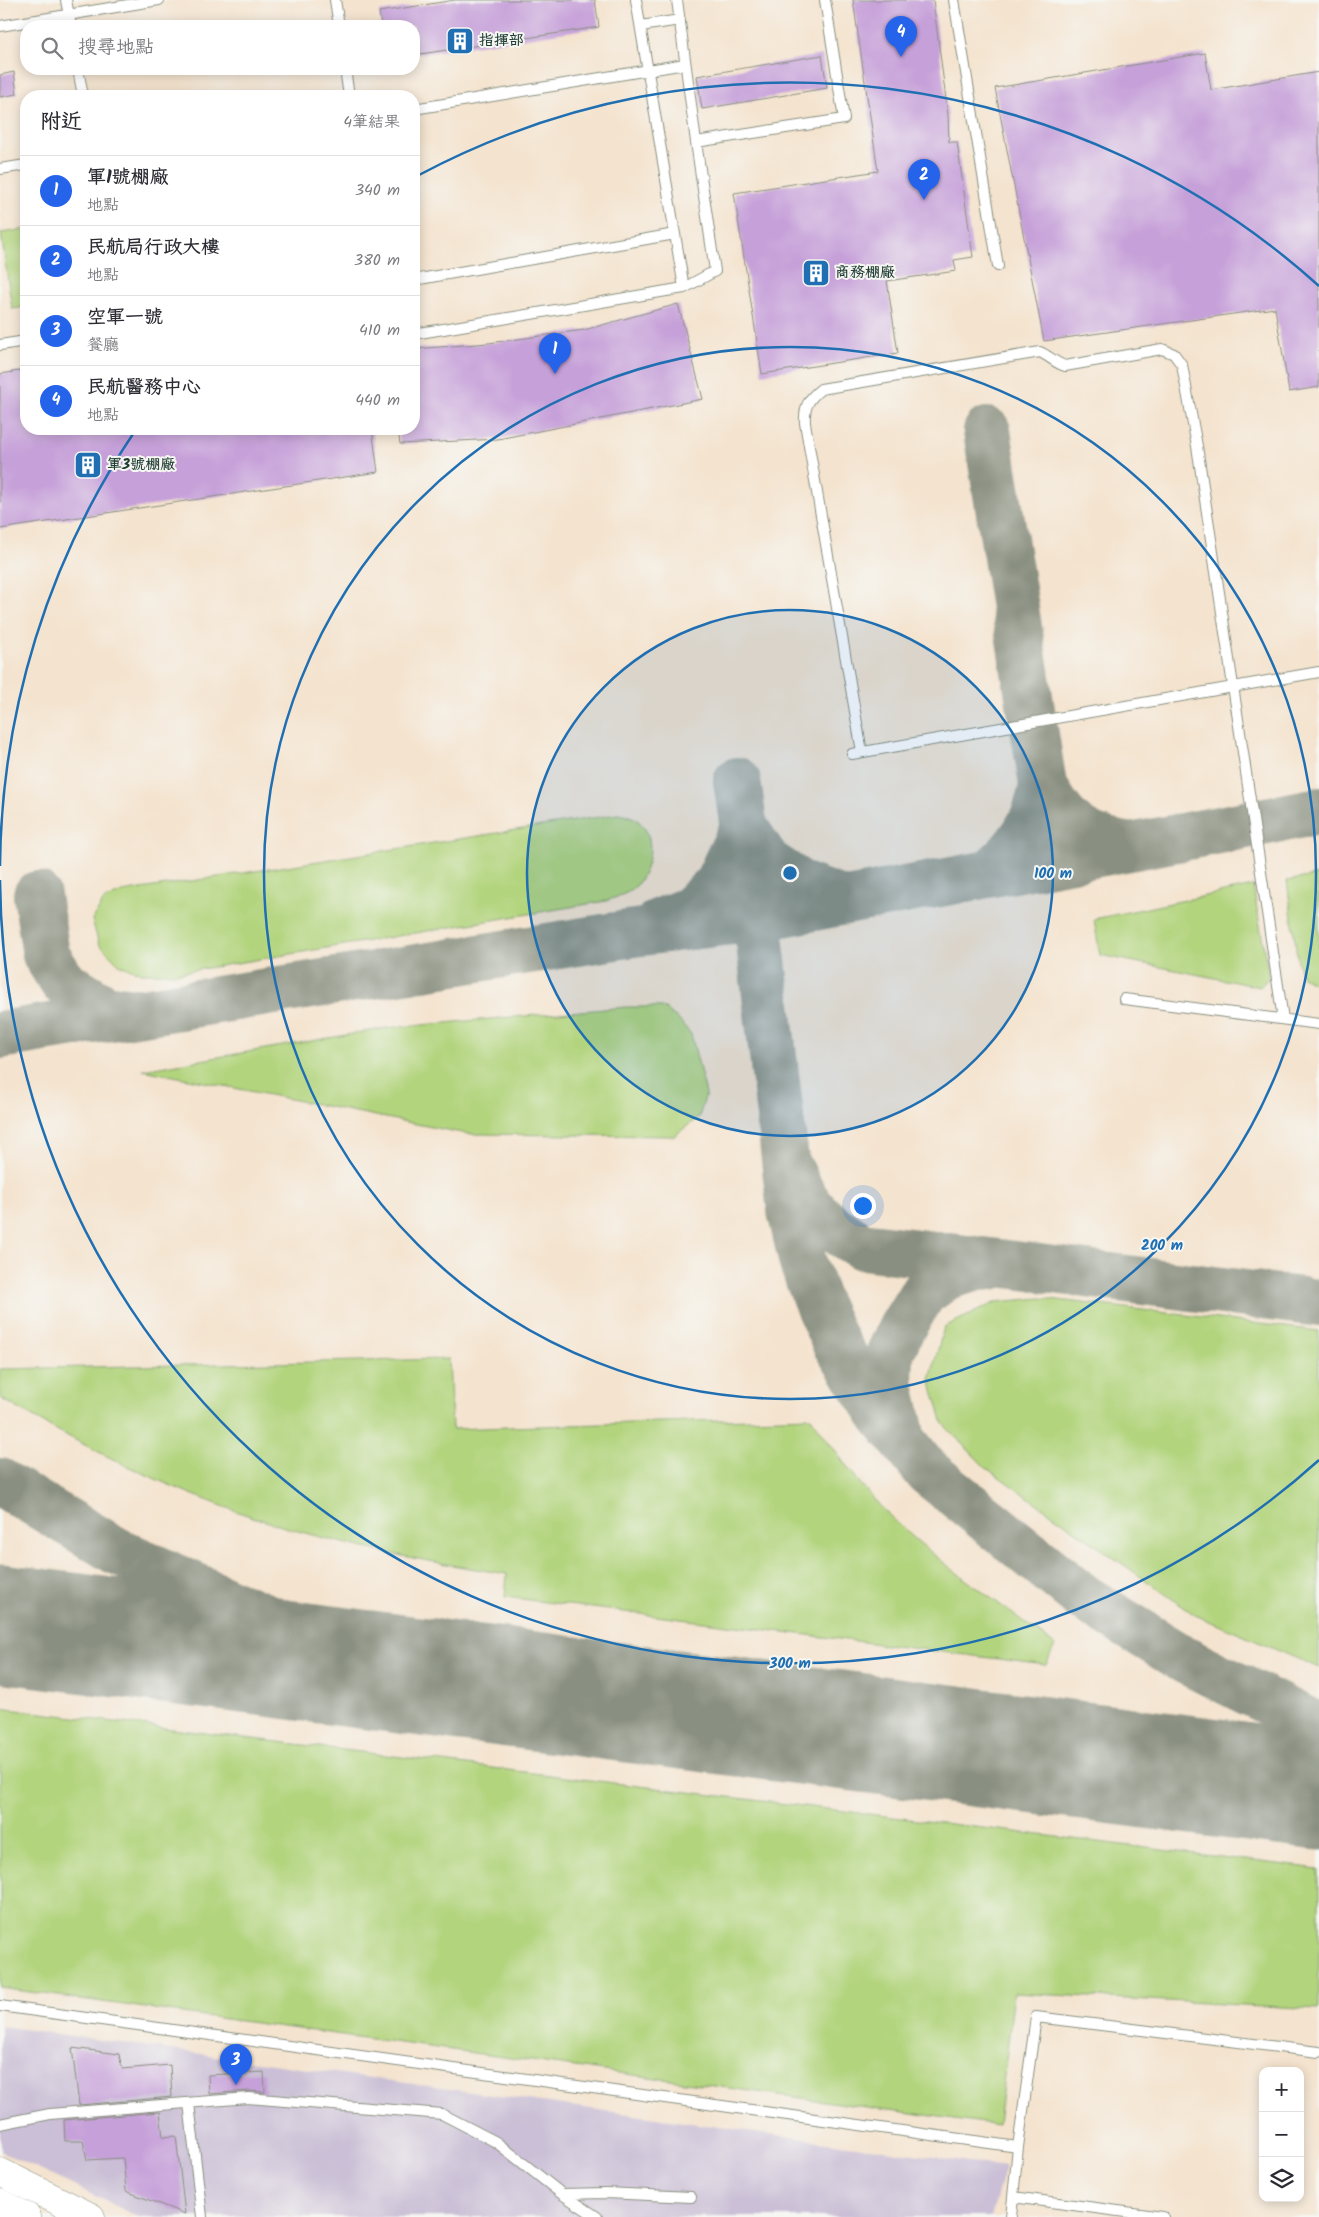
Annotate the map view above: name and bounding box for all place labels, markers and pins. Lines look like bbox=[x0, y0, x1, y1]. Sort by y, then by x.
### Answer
pin: 4 bbox=[885, 16, 917, 57]
building icon: 指揮部 bbox=[445, 26, 475, 56]
place label: 指揮部 bbox=[479, 29, 524, 53]
pin: 2 bbox=[908, 159, 940, 200]
building icon: 商務棚廠 bbox=[801, 258, 831, 288]
place label: 商務棚廠 bbox=[835, 261, 895, 285]
pin: 1 bbox=[539, 333, 571, 374]
building icon: 軍3號棚廠 bbox=[73, 450, 103, 480]
place label: 軍3號棚廠 bbox=[107, 453, 175, 477]
centre of rings bbox=[781, 864, 799, 882]
pin: 3 bbox=[220, 2044, 252, 2085]

